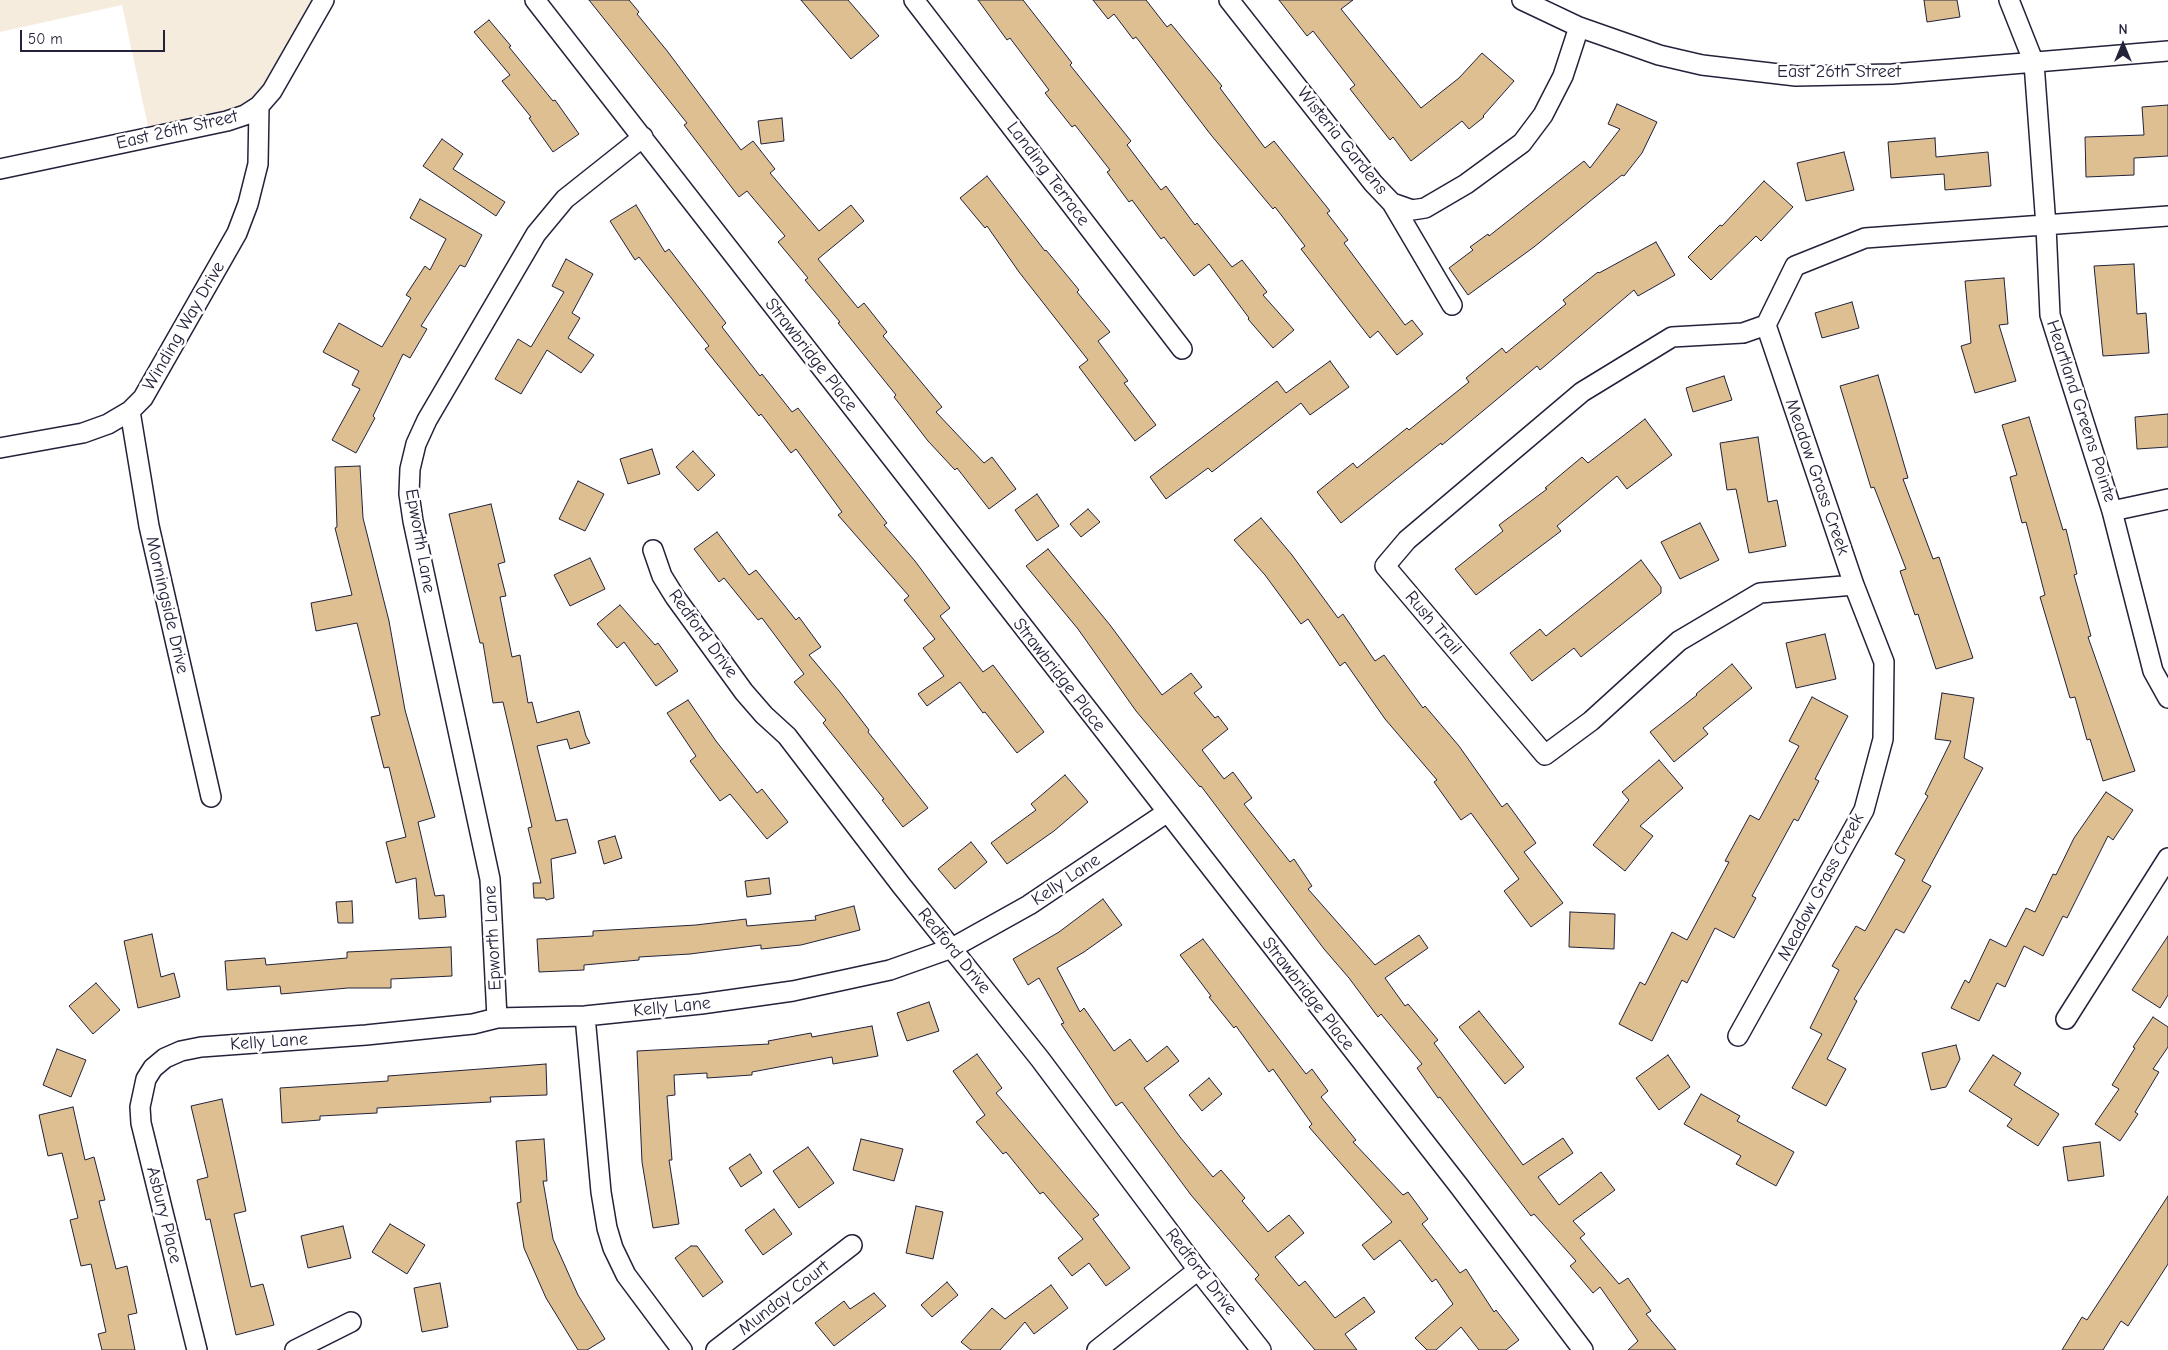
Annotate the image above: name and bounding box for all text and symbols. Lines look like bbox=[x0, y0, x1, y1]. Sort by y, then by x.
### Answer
scale bar bbox=[22, 20, 168, 52]
north arrow bbox=[2098, 20, 2148, 70]
text: N bbox=[2118, 21, 2128, 38]
text: 50 m bbox=[28, 30, 63, 48]
street label: East 26th Street bbox=[1777, 61, 1901, 83]
street label: Wisteria Gardens bbox=[1292, 83, 1392, 199]
street label: East 26th Street bbox=[114, 106, 240, 154]
street label: Landing Terrace bbox=[1002, 118, 1094, 230]
street label: Winding Way Drive bbox=[138, 258, 230, 394]
street label: Strawbridge Place bbox=[760, 294, 862, 416]
street label: Heartland Greens Pointe bbox=[2041, 317, 2121, 505]
street label: Meadow Grass Creek bbox=[1780, 396, 1854, 558]
street label: Epworth Lane bbox=[400, 487, 440, 595]
street label: Morningside Drive bbox=[141, 534, 193, 676]
street label: Redford Drive bbox=[664, 586, 742, 682]
street label: Rush Trail bbox=[1400, 587, 1466, 659]
street label: Strawbridge Place bbox=[1008, 614, 1110, 736]
street label: Meadow Grass Creek bbox=[1773, 810, 1869, 964]
street label: Kelly Lane bbox=[1028, 849, 1104, 911]
street label: Epworth Lane bbox=[479, 885, 507, 991]
street label: Redford Drive bbox=[913, 904, 995, 998]
street label: Strawbridge Place bbox=[1257, 933, 1359, 1055]
street label: Kelly Lane bbox=[632, 992, 712, 1022]
street label: Kelly Lane bbox=[229, 1029, 309, 1055]
street label: Asbury Place bbox=[142, 1164, 186, 1266]
street label: Redford Drive bbox=[1160, 1224, 1242, 1320]
street label: Munday Court bbox=[734, 1256, 834, 1340]

